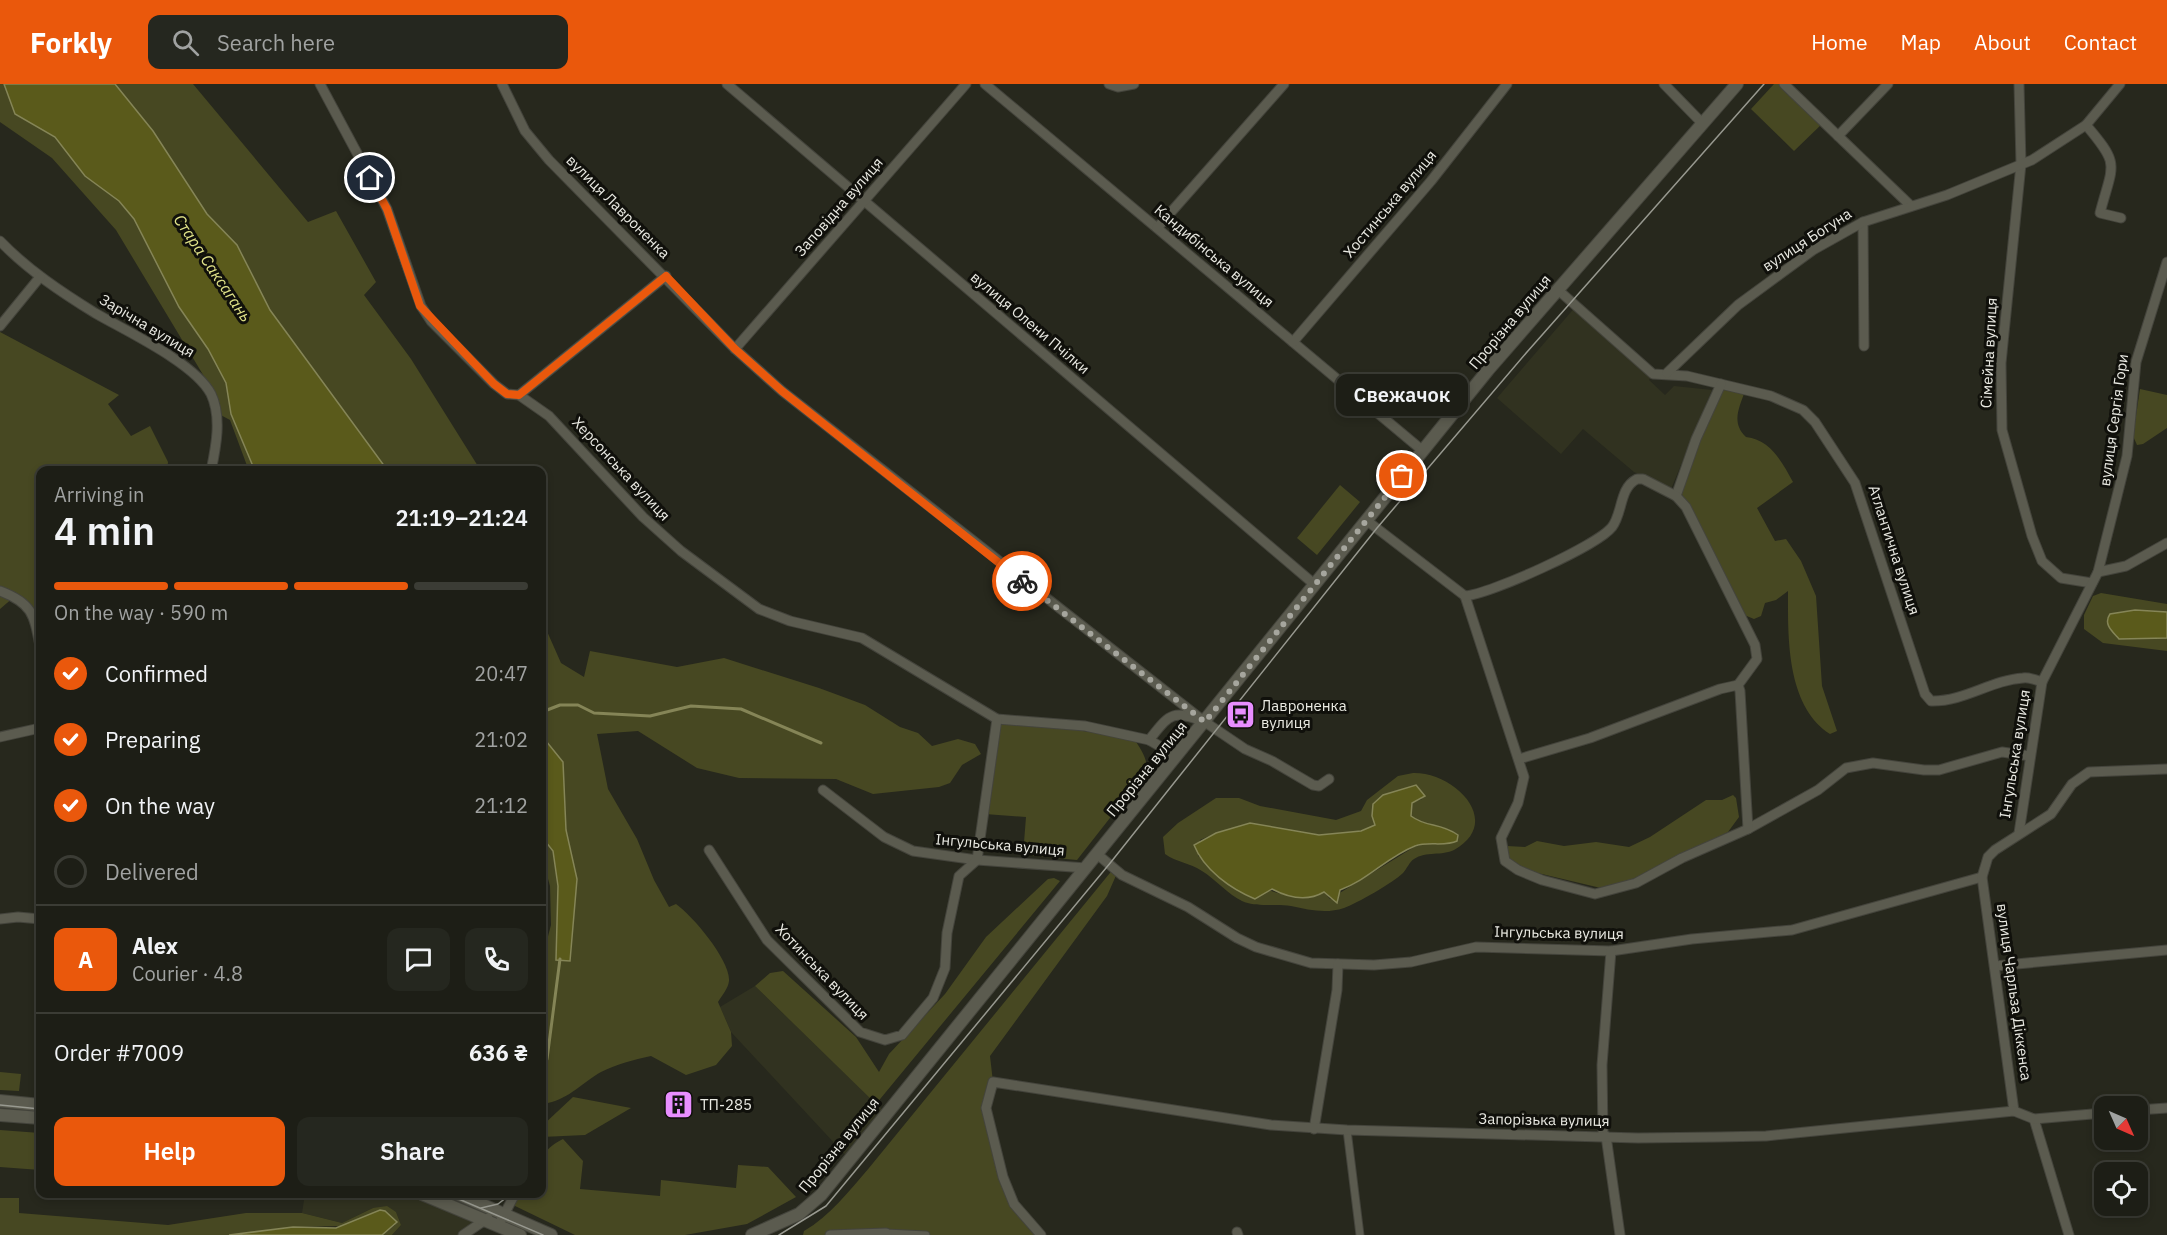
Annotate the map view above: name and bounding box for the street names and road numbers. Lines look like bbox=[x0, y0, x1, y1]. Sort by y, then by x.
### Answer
street label: Хостинська вулиця bbox=[1339, 146, 1440, 261]
street label: вулиця Лавроненка bbox=[562, 151, 674, 263]
street label: Заповідна вулиця bbox=[790, 153, 887, 260]
street label: Кандибінська вулиця bbox=[1151, 200, 1278, 311]
street label: вулиця Богуна bbox=[1759, 204, 1855, 275]
street label: вулиця Олени Пчілки bbox=[967, 267, 1094, 378]
street label: Прорізна вулиця bbox=[1465, 271, 1555, 373]
street label: Зарічна вулиця bbox=[96, 290, 198, 361]
street label: Сімейна вулиця bbox=[1976, 297, 2001, 409]
street label: вулиця Сергія Гори bbox=[2095, 353, 2132, 487]
street label: Херсонська вулиця bbox=[568, 413, 674, 525]
street label: Атлантична вулиця bbox=[1865, 483, 1924, 617]
street label: Інгульська вулиця bbox=[1995, 688, 2034, 820]
street label: Прорізна вулиця bbox=[1102, 717, 1191, 820]
street label: Інгульська вулиця bbox=[935, 829, 1066, 860]
street label: вулиця Чарльза Діккенса bbox=[1993, 902, 2036, 1082]
street label: Хотинська вулиця bbox=[772, 919, 873, 1024]
street label: Інгульська вулиця bbox=[1494, 922, 1624, 943]
street label: Прорізна вулиця bbox=[794, 1093, 883, 1196]
street label: Запорізька вулиця bbox=[1478, 1109, 1610, 1130]

